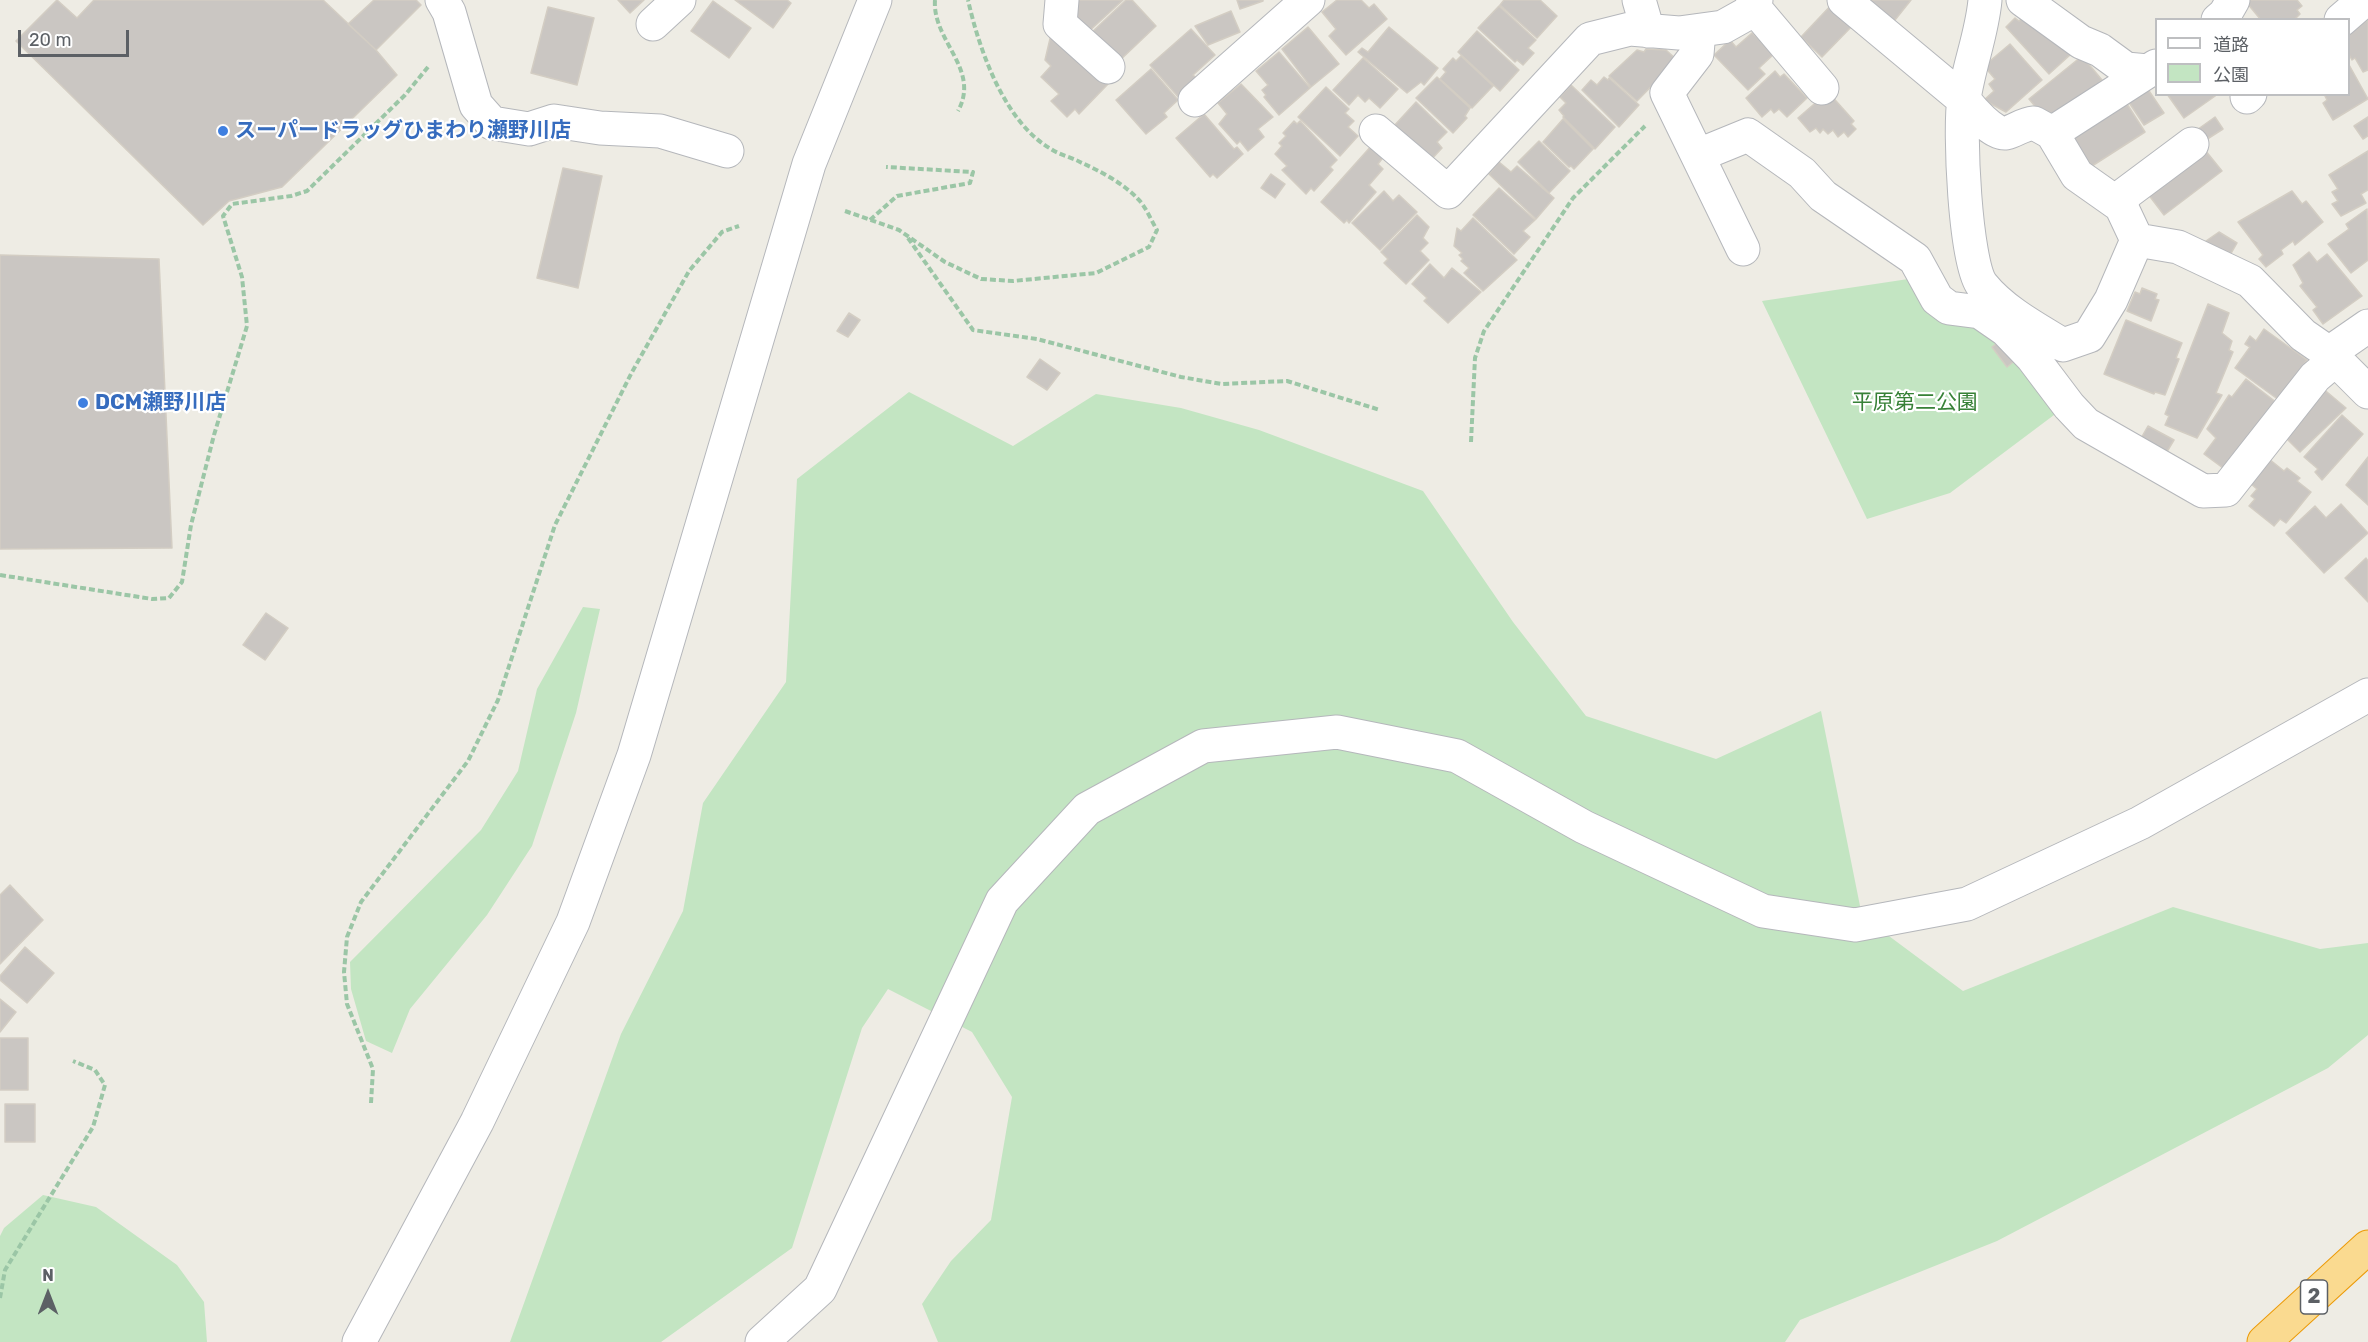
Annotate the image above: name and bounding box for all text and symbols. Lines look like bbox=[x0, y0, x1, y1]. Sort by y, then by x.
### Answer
scale bar bbox=[21, 18, 132, 56]
legend bbox=[2155, 18, 2350, 96]
text: 20 m bbox=[29, 29, 71, 51]
text: 道路 bbox=[2213, 34, 2249, 56]
text: 公園 bbox=[2213, 64, 2249, 86]
place label: スーパードラッグひまわり瀬野川店 bbox=[235, 118, 571, 144]
marker: スーパードラッグひまわり瀬野川店 bbox=[216, 124, 230, 138]
place label: DCM瀬野川店 bbox=[95, 390, 226, 416]
park label: 平原第二公園 bbox=[1852, 390, 1978, 416]
marker: DCM瀬野川店 bbox=[76, 396, 90, 410]
north arrow bbox=[18, 1264, 78, 1324]
text: N bbox=[42, 1266, 54, 1285]
road number: 2 bbox=[2300, 1280, 2328, 1314]

